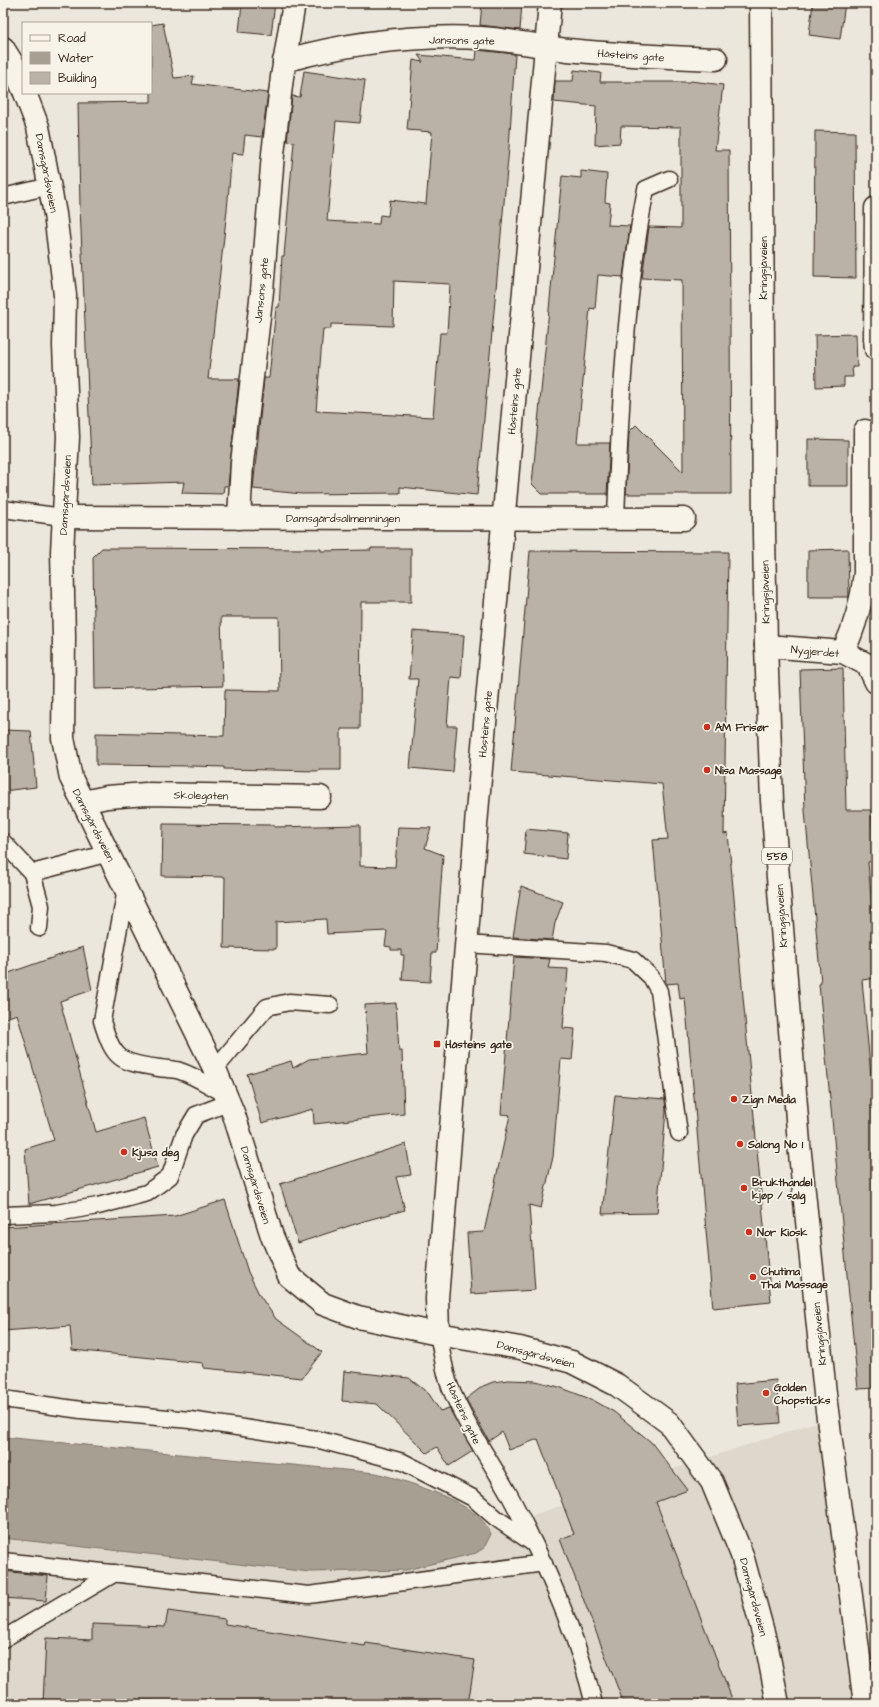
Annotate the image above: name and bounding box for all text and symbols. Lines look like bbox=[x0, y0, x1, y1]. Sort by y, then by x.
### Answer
legend bbox=[22, 22, 152, 94]
text: Road bbox=[58, 30, 86, 47]
street label: Jansons gate bbox=[429, 32, 495, 50]
street label: Håsteins gate bbox=[597, 46, 665, 66]
text: Water bbox=[58, 50, 94, 67]
text: Building bbox=[58, 70, 96, 88]
street label: Damsgårdsveien bbox=[31, 132, 62, 215]
street label: Kringsjåveien bbox=[756, 236, 772, 300]
street label: Jansons gate bbox=[251, 257, 273, 324]
street label: Håsteins gate bbox=[504, 367, 526, 435]
street label: Damsgårdsveien bbox=[56, 454, 76, 535]
street label: Damsgårdsallmenningen bbox=[286, 511, 401, 527]
street label: Kringsjåveien bbox=[757, 560, 775, 624]
street label: Nygjerdet bbox=[790, 642, 840, 662]
street label: Håsteins gate bbox=[475, 690, 497, 758]
place label: AM Frisør bbox=[715, 720, 770, 735]
marker: AM Frisør bbox=[702, 722, 712, 732]
place label: Nisa Massage bbox=[715, 763, 782, 780]
marker: Nisa Massage bbox=[702, 765, 712, 775]
street label: Damsgårdsveien bbox=[68, 786, 119, 865]
street label: Skolegaten bbox=[173, 788, 229, 804]
road number: 558 bbox=[762, 848, 792, 864]
street label: Kringsjåveien bbox=[772, 883, 792, 948]
place label: Håsteins gate bbox=[444, 1037, 512, 1054]
marker: Håsteins gate bbox=[432, 1039, 442, 1049]
place label: Zign Media bbox=[742, 1092, 796, 1109]
marker: Zign Media bbox=[729, 1094, 739, 1104]
place label: Salong No 1 bbox=[747, 1137, 804, 1154]
marker: Salong No 1 bbox=[735, 1139, 745, 1149]
place label: Kjusa deg bbox=[132, 1145, 179, 1162]
street label: Damsgårdsveien bbox=[236, 1145, 275, 1226]
marker: Kjusa deg bbox=[119, 1147, 129, 1157]
place label: Brukthandel kjøp / salg bbox=[752, 1175, 813, 1205]
marker: Brukthandel kjøp / salg bbox=[739, 1183, 749, 1193]
place label: Nor Kiosk bbox=[757, 1225, 808, 1240]
marker: Nor Kiosk bbox=[744, 1227, 754, 1237]
place label: Chutima Thai Massage bbox=[760, 1264, 828, 1294]
marker: Chutima Thai Massage bbox=[748, 1272, 758, 1282]
street label: Kringsjåveien bbox=[809, 1301, 831, 1366]
street label: Damsgårdsveien bbox=[495, 1337, 577, 1373]
street label: Håsteins gate bbox=[442, 1380, 485, 1447]
place label: Golden Chopsticks bbox=[774, 1380, 831, 1409]
marker: Golden Chopsticks bbox=[761, 1388, 771, 1398]
street label: Damsgårdsveien bbox=[735, 1557, 771, 1638]

